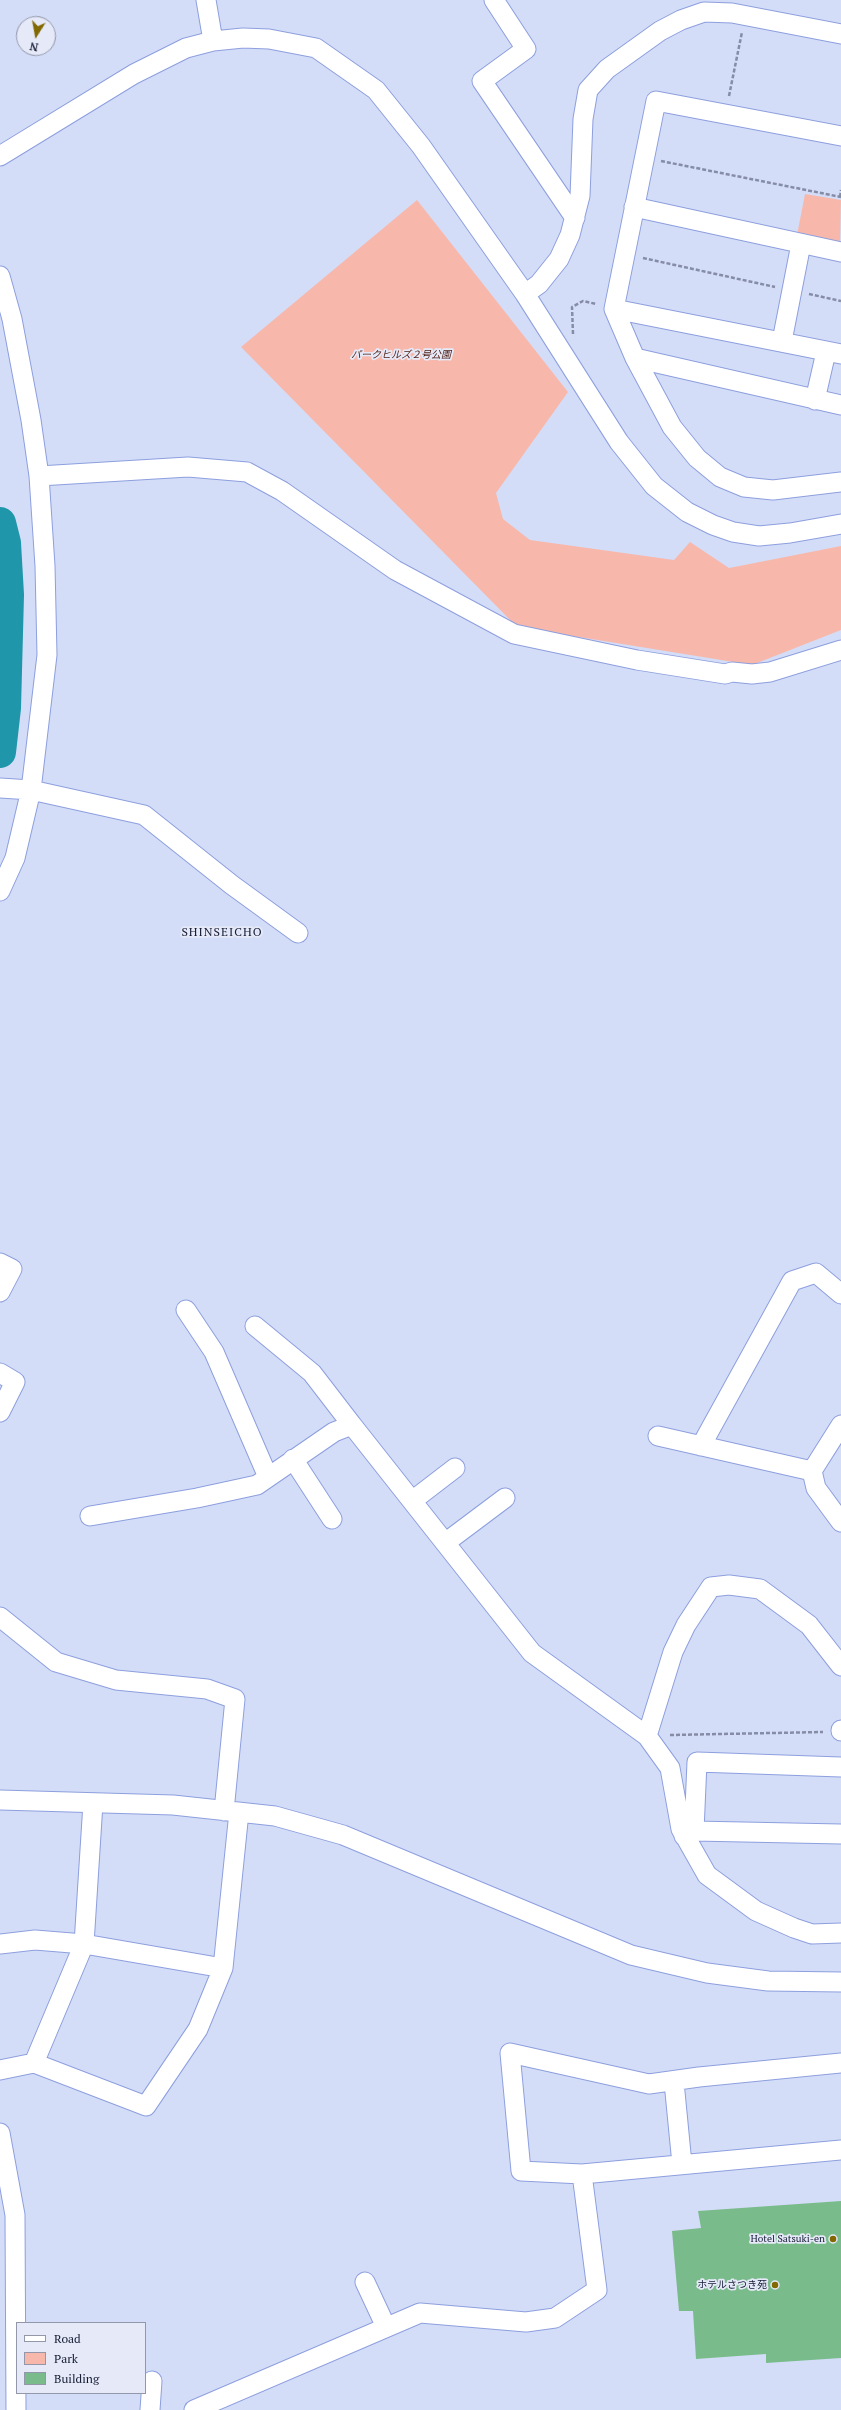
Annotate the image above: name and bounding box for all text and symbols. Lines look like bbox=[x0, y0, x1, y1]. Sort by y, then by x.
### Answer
north arrow bbox=[16, 16, 56, 56]
text: N bbox=[28, 39, 39, 54]
park label: パークヒルズ２号公園 bbox=[351, 349, 451, 361]
district label: SHINSEICHO bbox=[181, 926, 263, 940]
place label: Hotel Satsuki-en bbox=[751, 2233, 825, 2245]
marker: Hotel Satsuki-en bbox=[828, 2234, 838, 2244]
place label: ホテルさつき苑 bbox=[697, 2279, 767, 2291]
marker: ホテルさつき苑 bbox=[770, 2280, 780, 2290]
legend bbox=[16, 2322, 146, 2394]
text: Road bbox=[54, 2331, 81, 2346]
text: Park bbox=[54, 2351, 78, 2366]
text: Building bbox=[54, 2371, 99, 2386]

